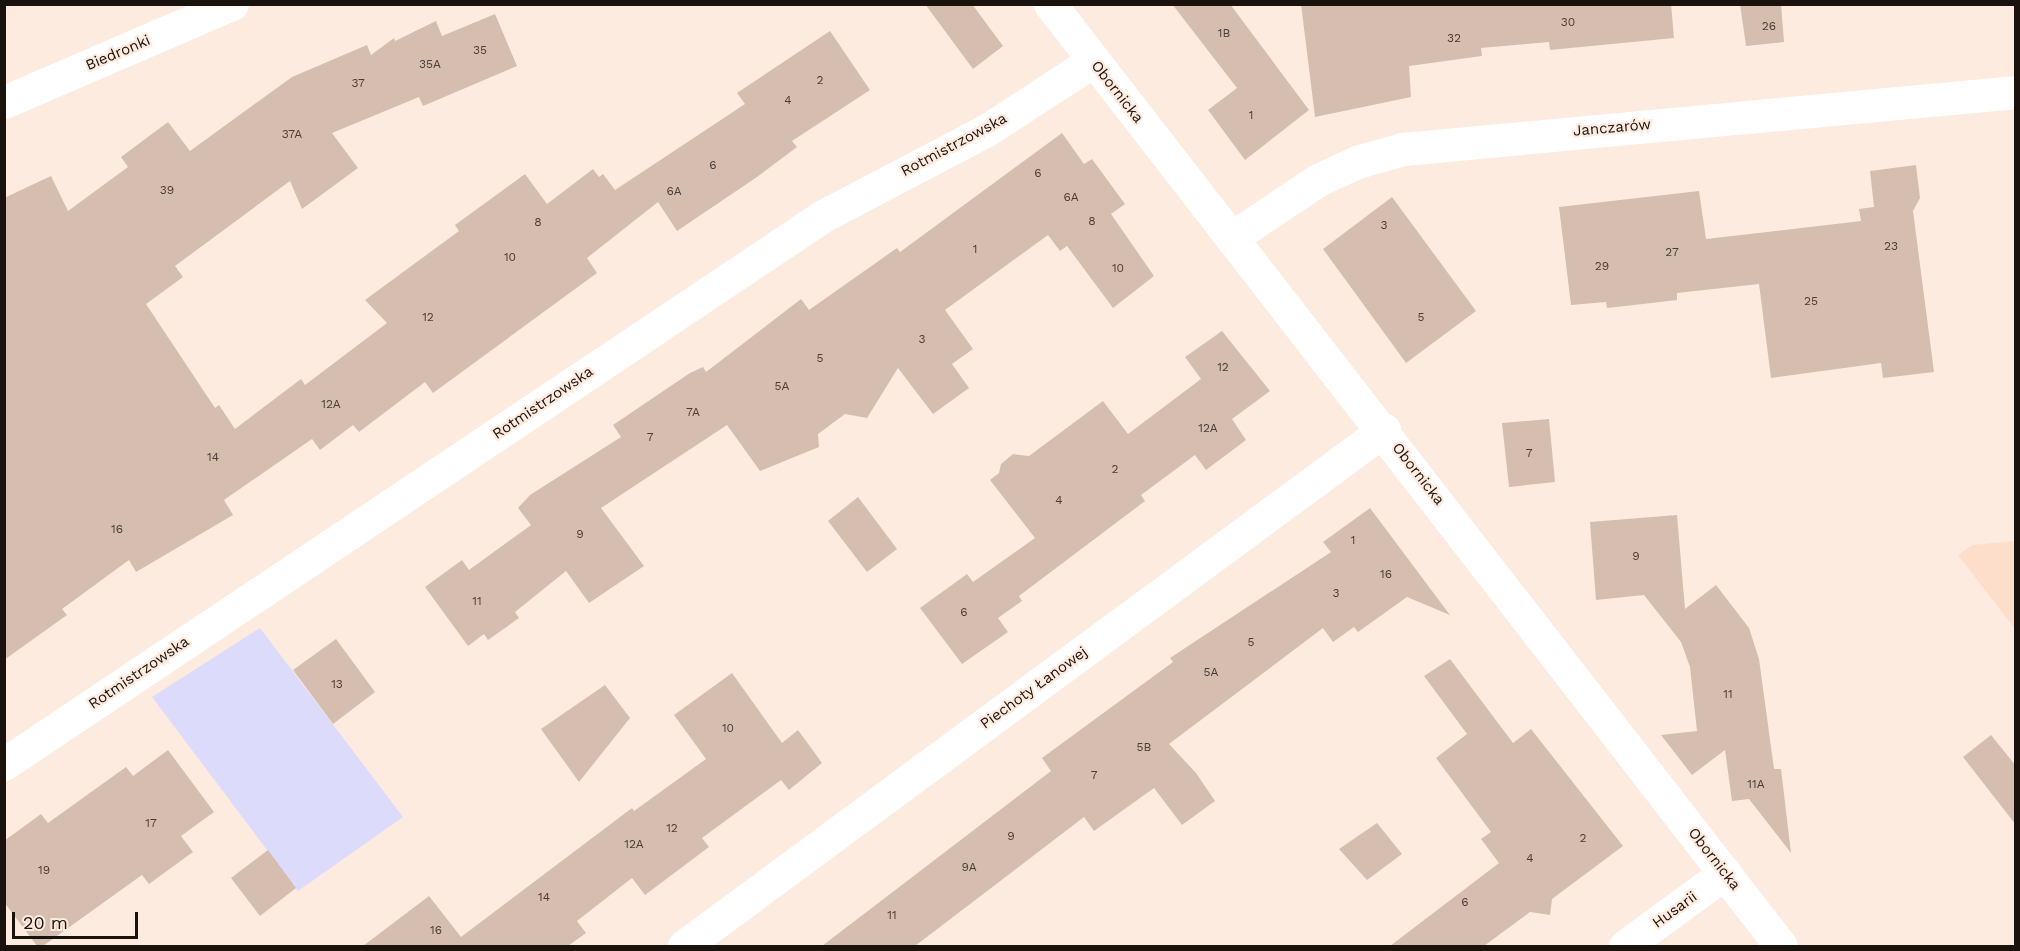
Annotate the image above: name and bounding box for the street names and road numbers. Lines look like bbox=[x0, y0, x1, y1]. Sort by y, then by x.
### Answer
street label: Biedronki bbox=[83, 31, 153, 75]
street label: Obornicka bbox=[1087, 57, 1147, 127]
street label: Rotmistrzowska bbox=[898, 110, 1010, 180]
street label: Janczarów bbox=[1572, 116, 1652, 140]
street label: Rotmistrzowska bbox=[489, 363, 597, 443]
street label: Obornicka bbox=[1388, 439, 1448, 509]
street label: Rotmistrzowska bbox=[85, 633, 193, 713]
street label: Piechoty Łanowej bbox=[977, 643, 1091, 733]
street label: Obornicka bbox=[1684, 824, 1744, 894]
street label: Husarii bbox=[1649, 888, 1701, 932]

